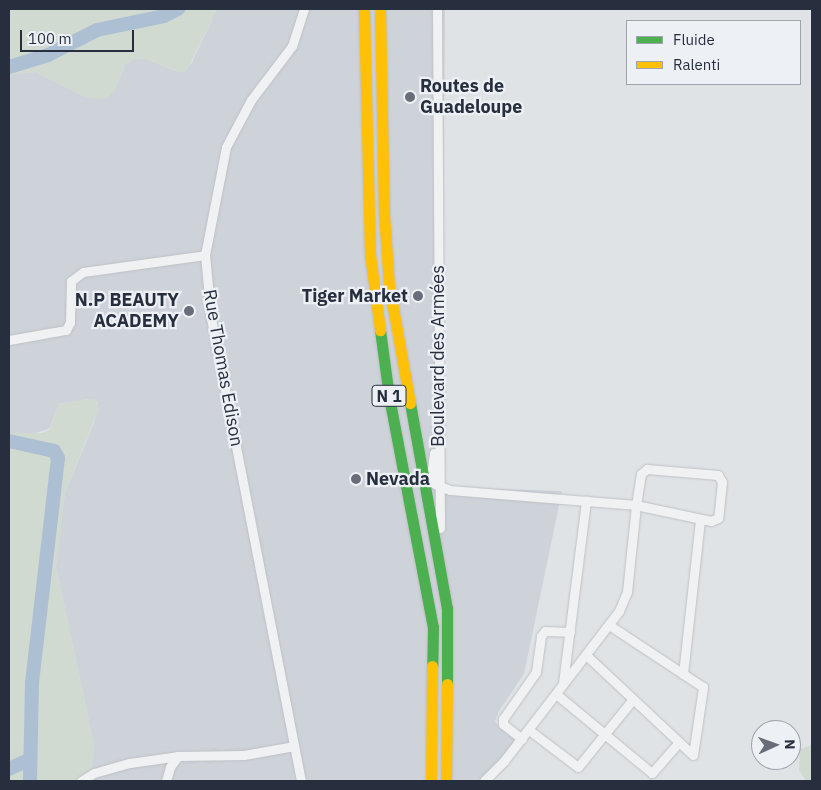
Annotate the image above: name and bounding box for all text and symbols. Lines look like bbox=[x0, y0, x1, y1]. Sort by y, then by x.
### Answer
scale bar bbox=[22, 20, 136, 52]
legend bbox=[626, 20, 801, 85]
text: 100 m bbox=[28, 29, 72, 48]
text: Fluide bbox=[673, 30, 715, 49]
text: Ralenti bbox=[673, 55, 720, 74]
place label: Routes de Guadeloupe bbox=[420, 76, 522, 118]
marker: Routes de Guadeloupe bbox=[404, 91, 416, 103]
street label: Boulevard des Armées bbox=[427, 265, 449, 447]
place label: Tiger Market bbox=[302, 285, 408, 307]
street label: Rue Thomas Edison bbox=[199, 288, 247, 448]
place label: N.P BEAUTY ACADEMY bbox=[75, 290, 179, 332]
marker: Tiger Market bbox=[412, 290, 424, 302]
marker: N.P BEAUTY ACADEMY bbox=[183, 305, 195, 317]
road number: N 1 bbox=[372, 382, 406, 410]
place label: Nevada bbox=[366, 468, 430, 490]
marker: Nevada bbox=[350, 473, 362, 485]
north arrow bbox=[751, 720, 801, 770]
text: N bbox=[781, 739, 799, 750]

